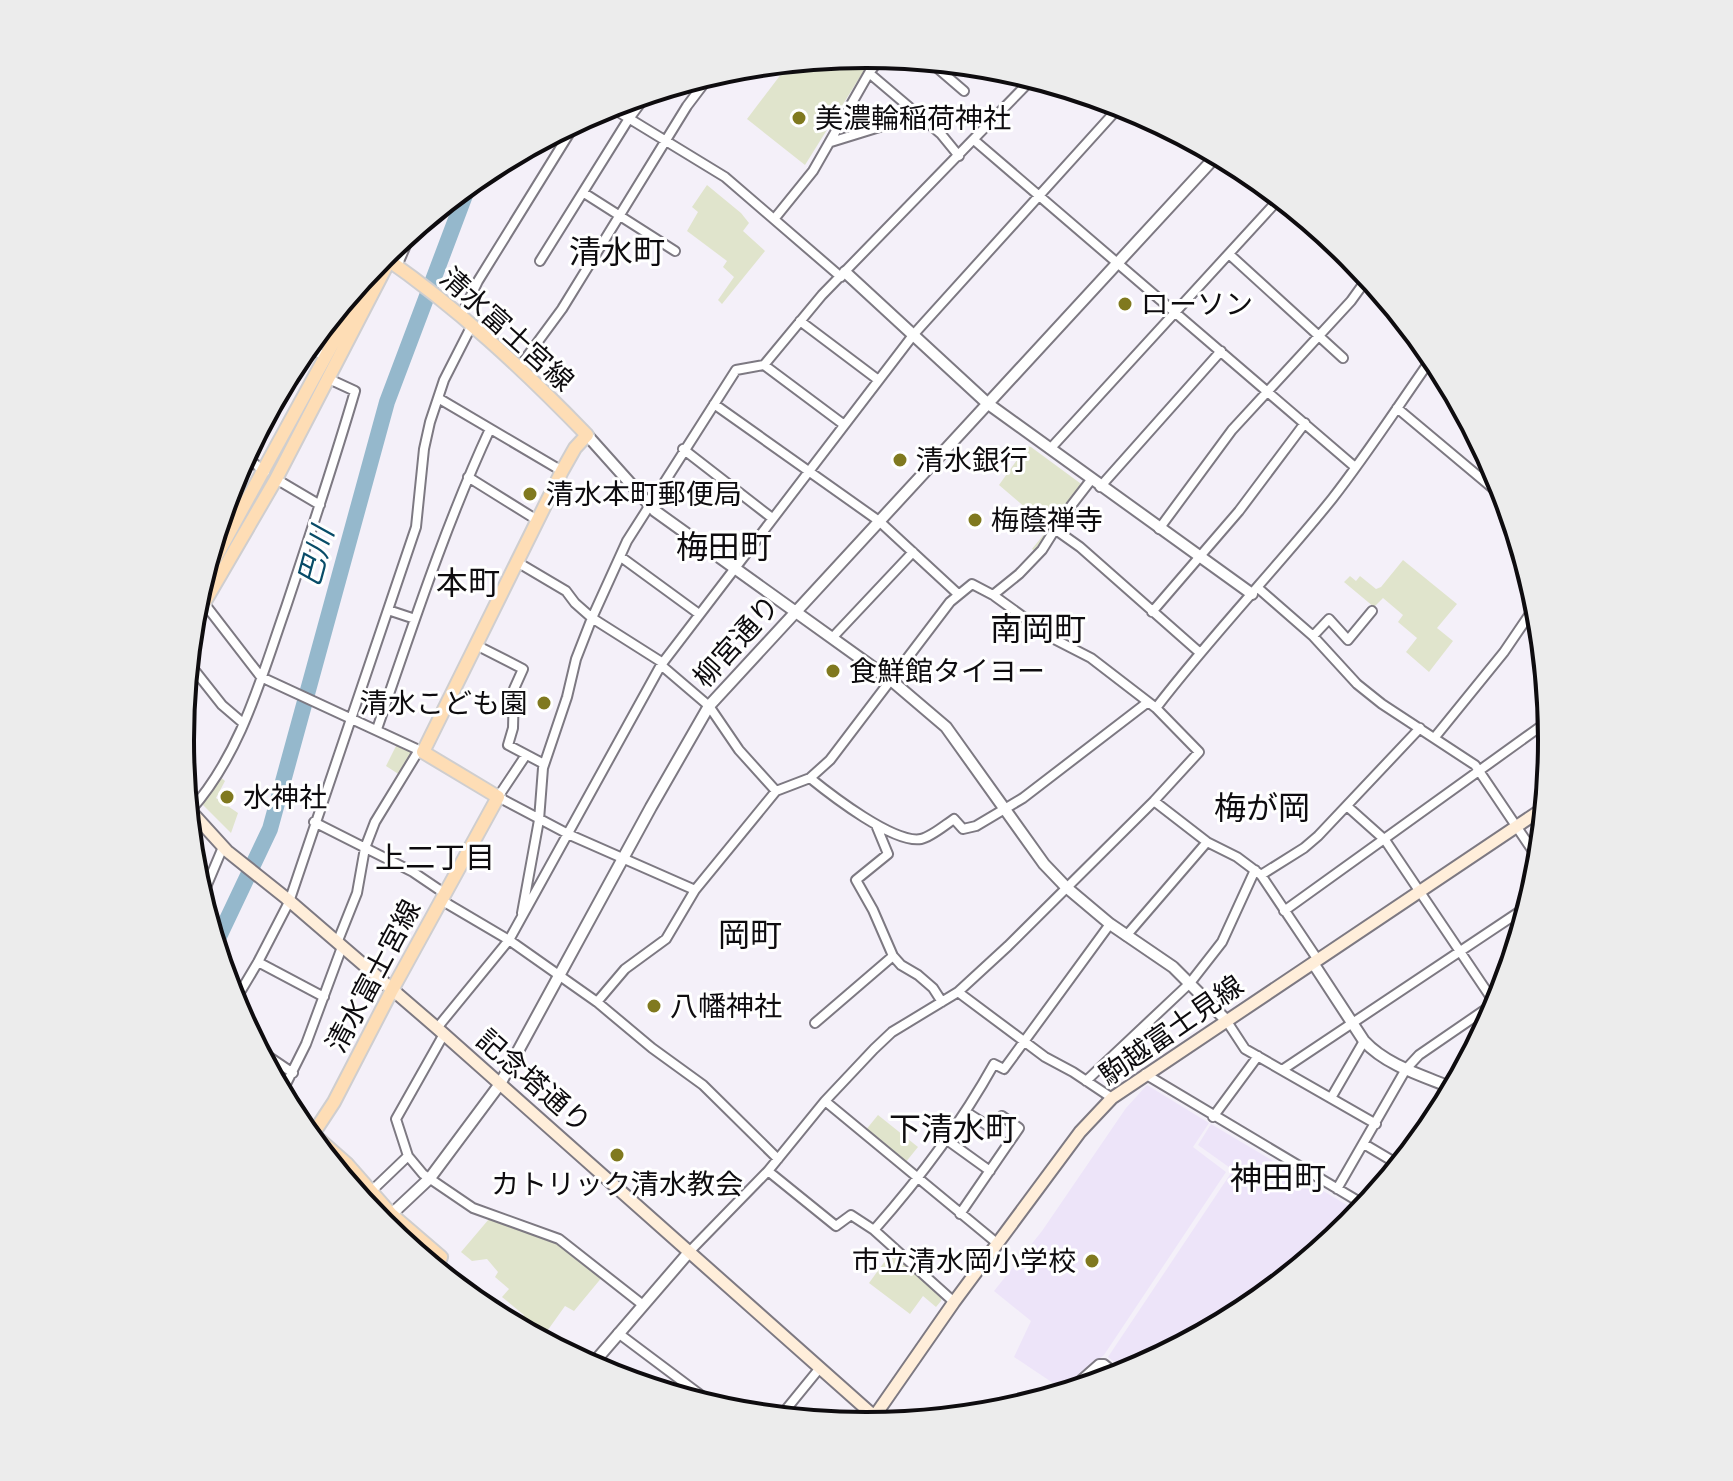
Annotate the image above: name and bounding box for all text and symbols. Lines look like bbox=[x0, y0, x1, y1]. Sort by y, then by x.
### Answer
place label: 美濃輪稲荷神社 bbox=[815, 99, 1011, 137]
marker: 美濃輪稲荷神社 bbox=[790, 109, 808, 127]
district label: 清水町 bbox=[569, 230, 665, 273]
street label: 清水富士宮線 bbox=[432, 259, 582, 399]
place label: ローソン bbox=[1141, 285, 1253, 323]
marker: ローソン bbox=[1116, 295, 1134, 313]
place label: 清水銀行 bbox=[916, 441, 1028, 479]
marker: 清水銀行 bbox=[891, 451, 909, 469]
place label: 清水本町郵便局 bbox=[546, 475, 742, 513]
marker: 清水本町郵便局 bbox=[521, 485, 539, 503]
place label: 梅蔭禅寺 bbox=[991, 501, 1103, 539]
marker: 梅蔭禅寺 bbox=[966, 511, 984, 529]
water label: 巴川 bbox=[288, 520, 343, 591]
district label: 梅田町 bbox=[676, 525, 772, 568]
district label: 本町 bbox=[436, 561, 500, 604]
street label: 柳宮通り bbox=[684, 587, 788, 695]
district label: 南岡町 bbox=[990, 607, 1086, 650]
place label: 食鮮館タイヨー bbox=[849, 652, 1045, 690]
marker: 食鮮館タイヨー bbox=[824, 662, 842, 680]
place label: 清水こども園 bbox=[360, 684, 528, 722]
marker: 清水こども園 bbox=[535, 694, 553, 712]
place label: 水神社 bbox=[243, 778, 327, 816]
district label: 梅が岡 bbox=[1214, 786, 1310, 829]
marker: 水神社 bbox=[218, 788, 236, 806]
district label: 上二丁目 bbox=[375, 837, 495, 877]
street label: 清水富士宮線 bbox=[317, 893, 429, 1059]
district label: 岡町 bbox=[718, 913, 782, 956]
street label: 駒越富士見線 bbox=[1091, 966, 1251, 1094]
place label: 八幡神社 bbox=[670, 987, 782, 1025]
marker: 八幡神社 bbox=[645, 997, 663, 1015]
street label: 記念塔通り bbox=[469, 1021, 599, 1141]
district label: 下清水町 bbox=[889, 1107, 1017, 1150]
marker: カトリック清水教会 bbox=[608, 1146, 626, 1164]
district label: 神田町 bbox=[1230, 1156, 1326, 1199]
place label: カトリック清水教会 bbox=[491, 1165, 743, 1203]
place label: 市立清水岡小学校 bbox=[852, 1242, 1076, 1280]
marker: 市立清水岡小学校 bbox=[1083, 1252, 1101, 1270]

